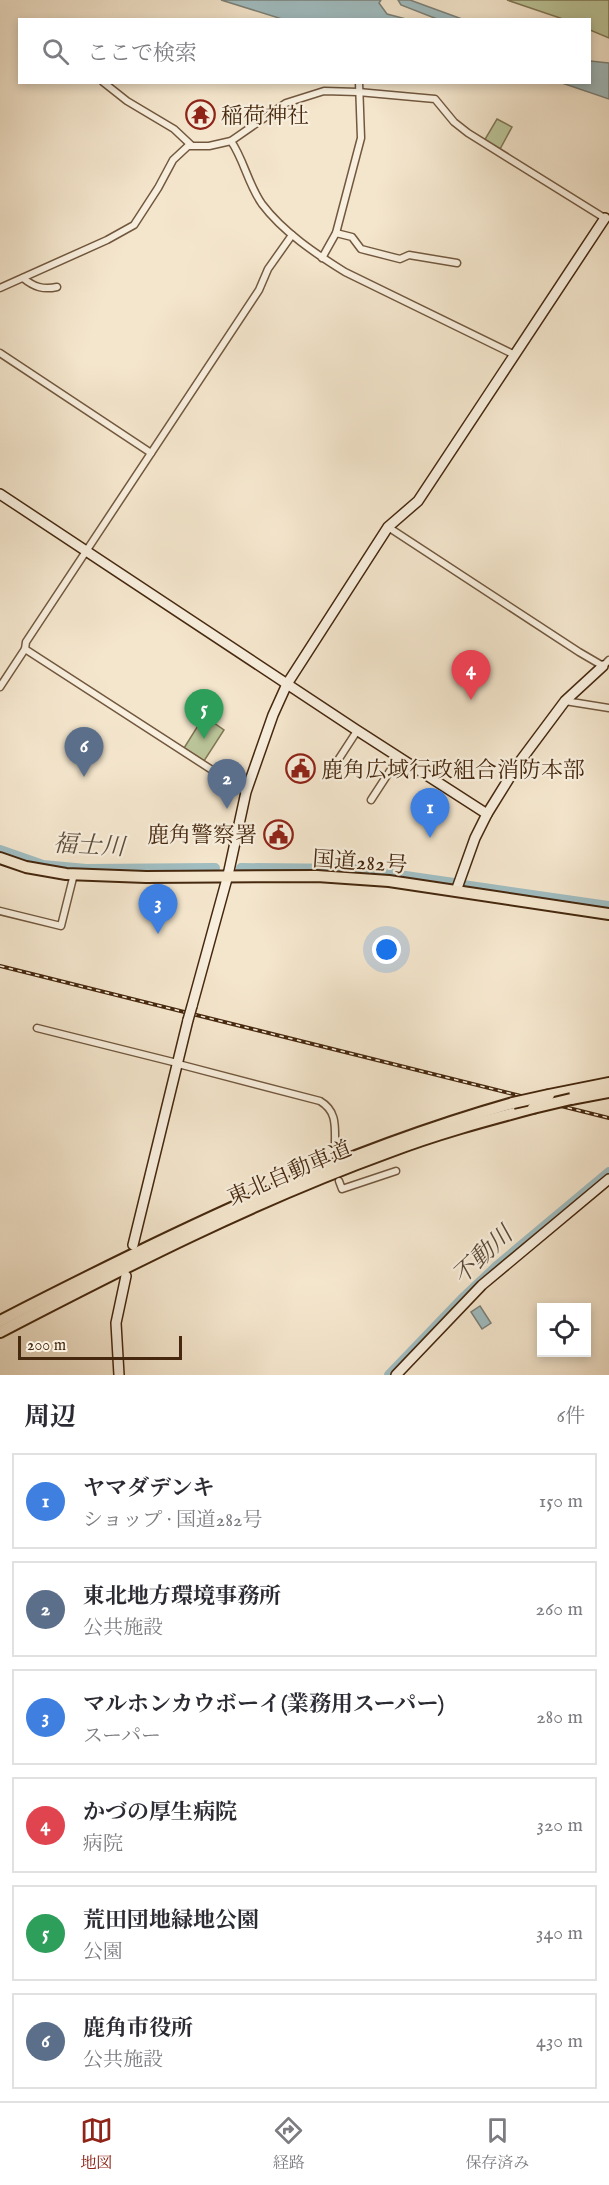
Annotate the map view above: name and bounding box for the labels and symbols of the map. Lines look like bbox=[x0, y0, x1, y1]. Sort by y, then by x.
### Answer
temple icon: 稲荷神社 bbox=[184, 99, 216, 131]
place label: 稲荷神社 bbox=[221, 103, 309, 131]
pin: 4 bbox=[452, 650, 490, 700]
pin: 5 bbox=[184, 690, 224, 739]
pin: 6 bbox=[64, 728, 104, 777]
public building icon: 鹿角広域行政組合消防本部 bbox=[284, 753, 316, 785]
place label: 鹿角広域行政組合消防本部 bbox=[321, 757, 585, 785]
pin: 2 bbox=[208, 760, 246, 809]
pin: 1 bbox=[410, 788, 450, 838]
public building icon: 鹿角警察署 bbox=[262, 818, 294, 850]
place label: 鹿角警察署 bbox=[147, 822, 257, 850]
water label: 福士川 bbox=[52, 829, 129, 864]
street label: 国道282号 bbox=[311, 846, 408, 880]
pin: 3 bbox=[138, 884, 178, 934]
your location bbox=[372, 935, 401, 964]
street label: 東北自動車道 bbox=[224, 1135, 356, 1213]
water label: 不動川 bbox=[446, 1218, 522, 1292]
scale bar bbox=[18, 1333, 182, 1360]

